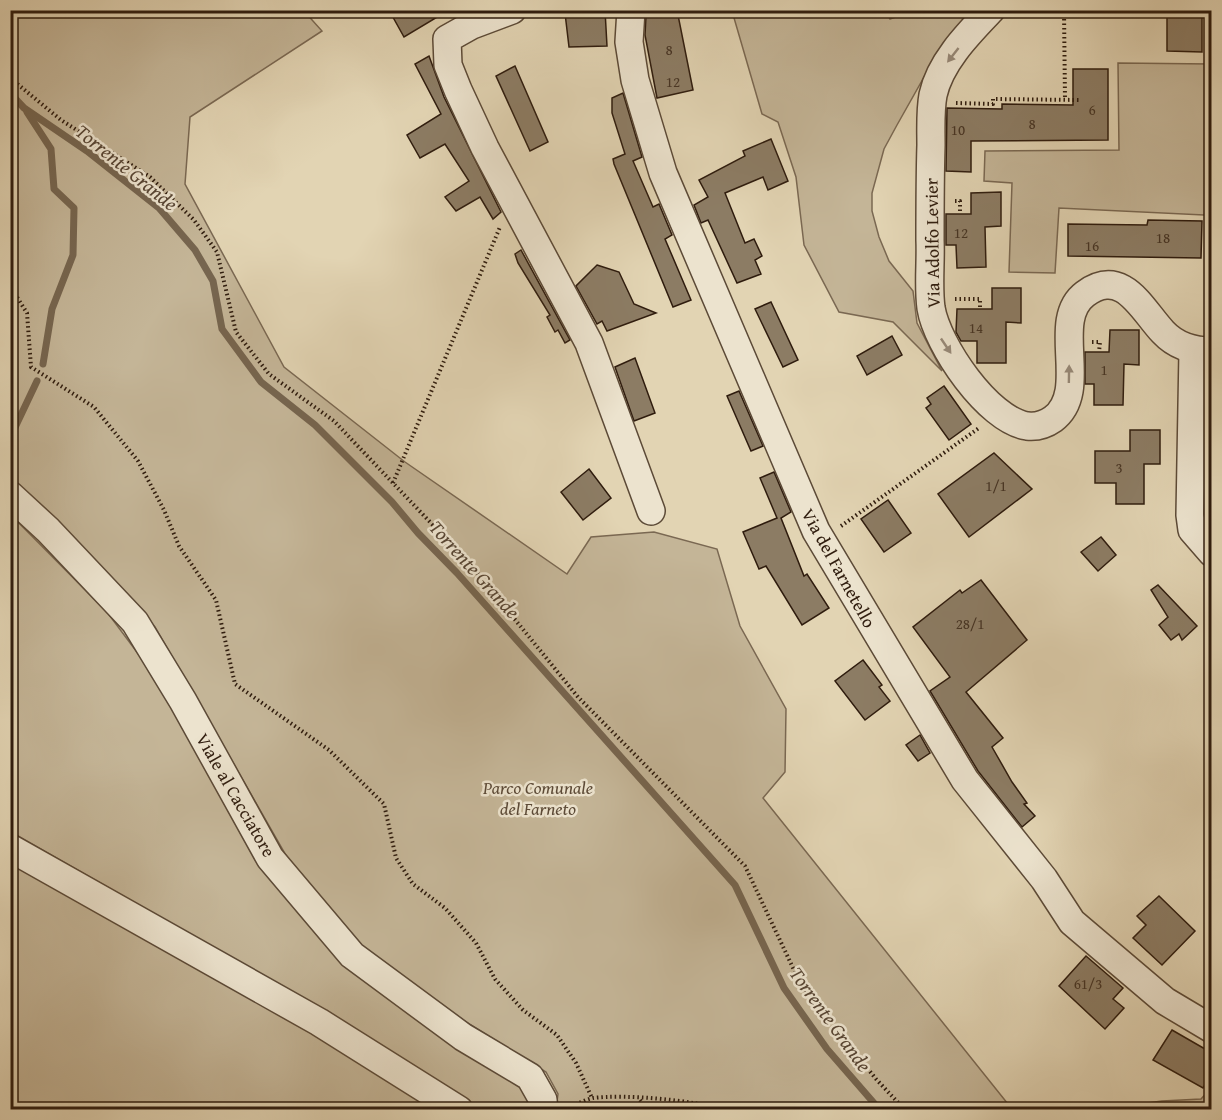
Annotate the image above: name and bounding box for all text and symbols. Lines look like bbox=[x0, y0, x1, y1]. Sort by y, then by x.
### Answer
house number: 8 bbox=[665, 39, 673, 60]
one-way arrow bbox=[948, 47, 960, 62]
house number: 12 bbox=[666, 71, 680, 92]
house number: 6 bbox=[1088, 99, 1096, 120]
house number: 8 bbox=[1028, 113, 1036, 134]
water label: Torrente Grande bbox=[70, 117, 184, 217]
house number: 10 bbox=[951, 119, 965, 140]
street label: Via Adolfo Levier bbox=[917, 177, 947, 308]
house number: 12 bbox=[954, 222, 968, 243]
house number: 18 bbox=[1156, 227, 1170, 248]
house number: 16 bbox=[1085, 235, 1099, 256]
house number: 14 bbox=[969, 317, 983, 338]
one-way arrow bbox=[940, 338, 952, 354]
house number: 1 bbox=[1100, 359, 1108, 380]
one-way arrow bbox=[1065, 364, 1074, 383]
house number: 3 bbox=[1115, 457, 1123, 478]
house number: 1/1 bbox=[985, 475, 1007, 496]
street label: Via del Farnetello bbox=[795, 503, 883, 633]
water label: Torrente Grande bbox=[423, 513, 527, 625]
house number: 28/1 bbox=[956, 613, 984, 634]
street label: Viale al Cacciatore bbox=[189, 728, 283, 862]
park label: Parco Comunale del Farneto bbox=[482, 774, 593, 822]
water label: Torrente Grande bbox=[783, 960, 879, 1078]
house number: 61/3 bbox=[1074, 973, 1102, 994]

